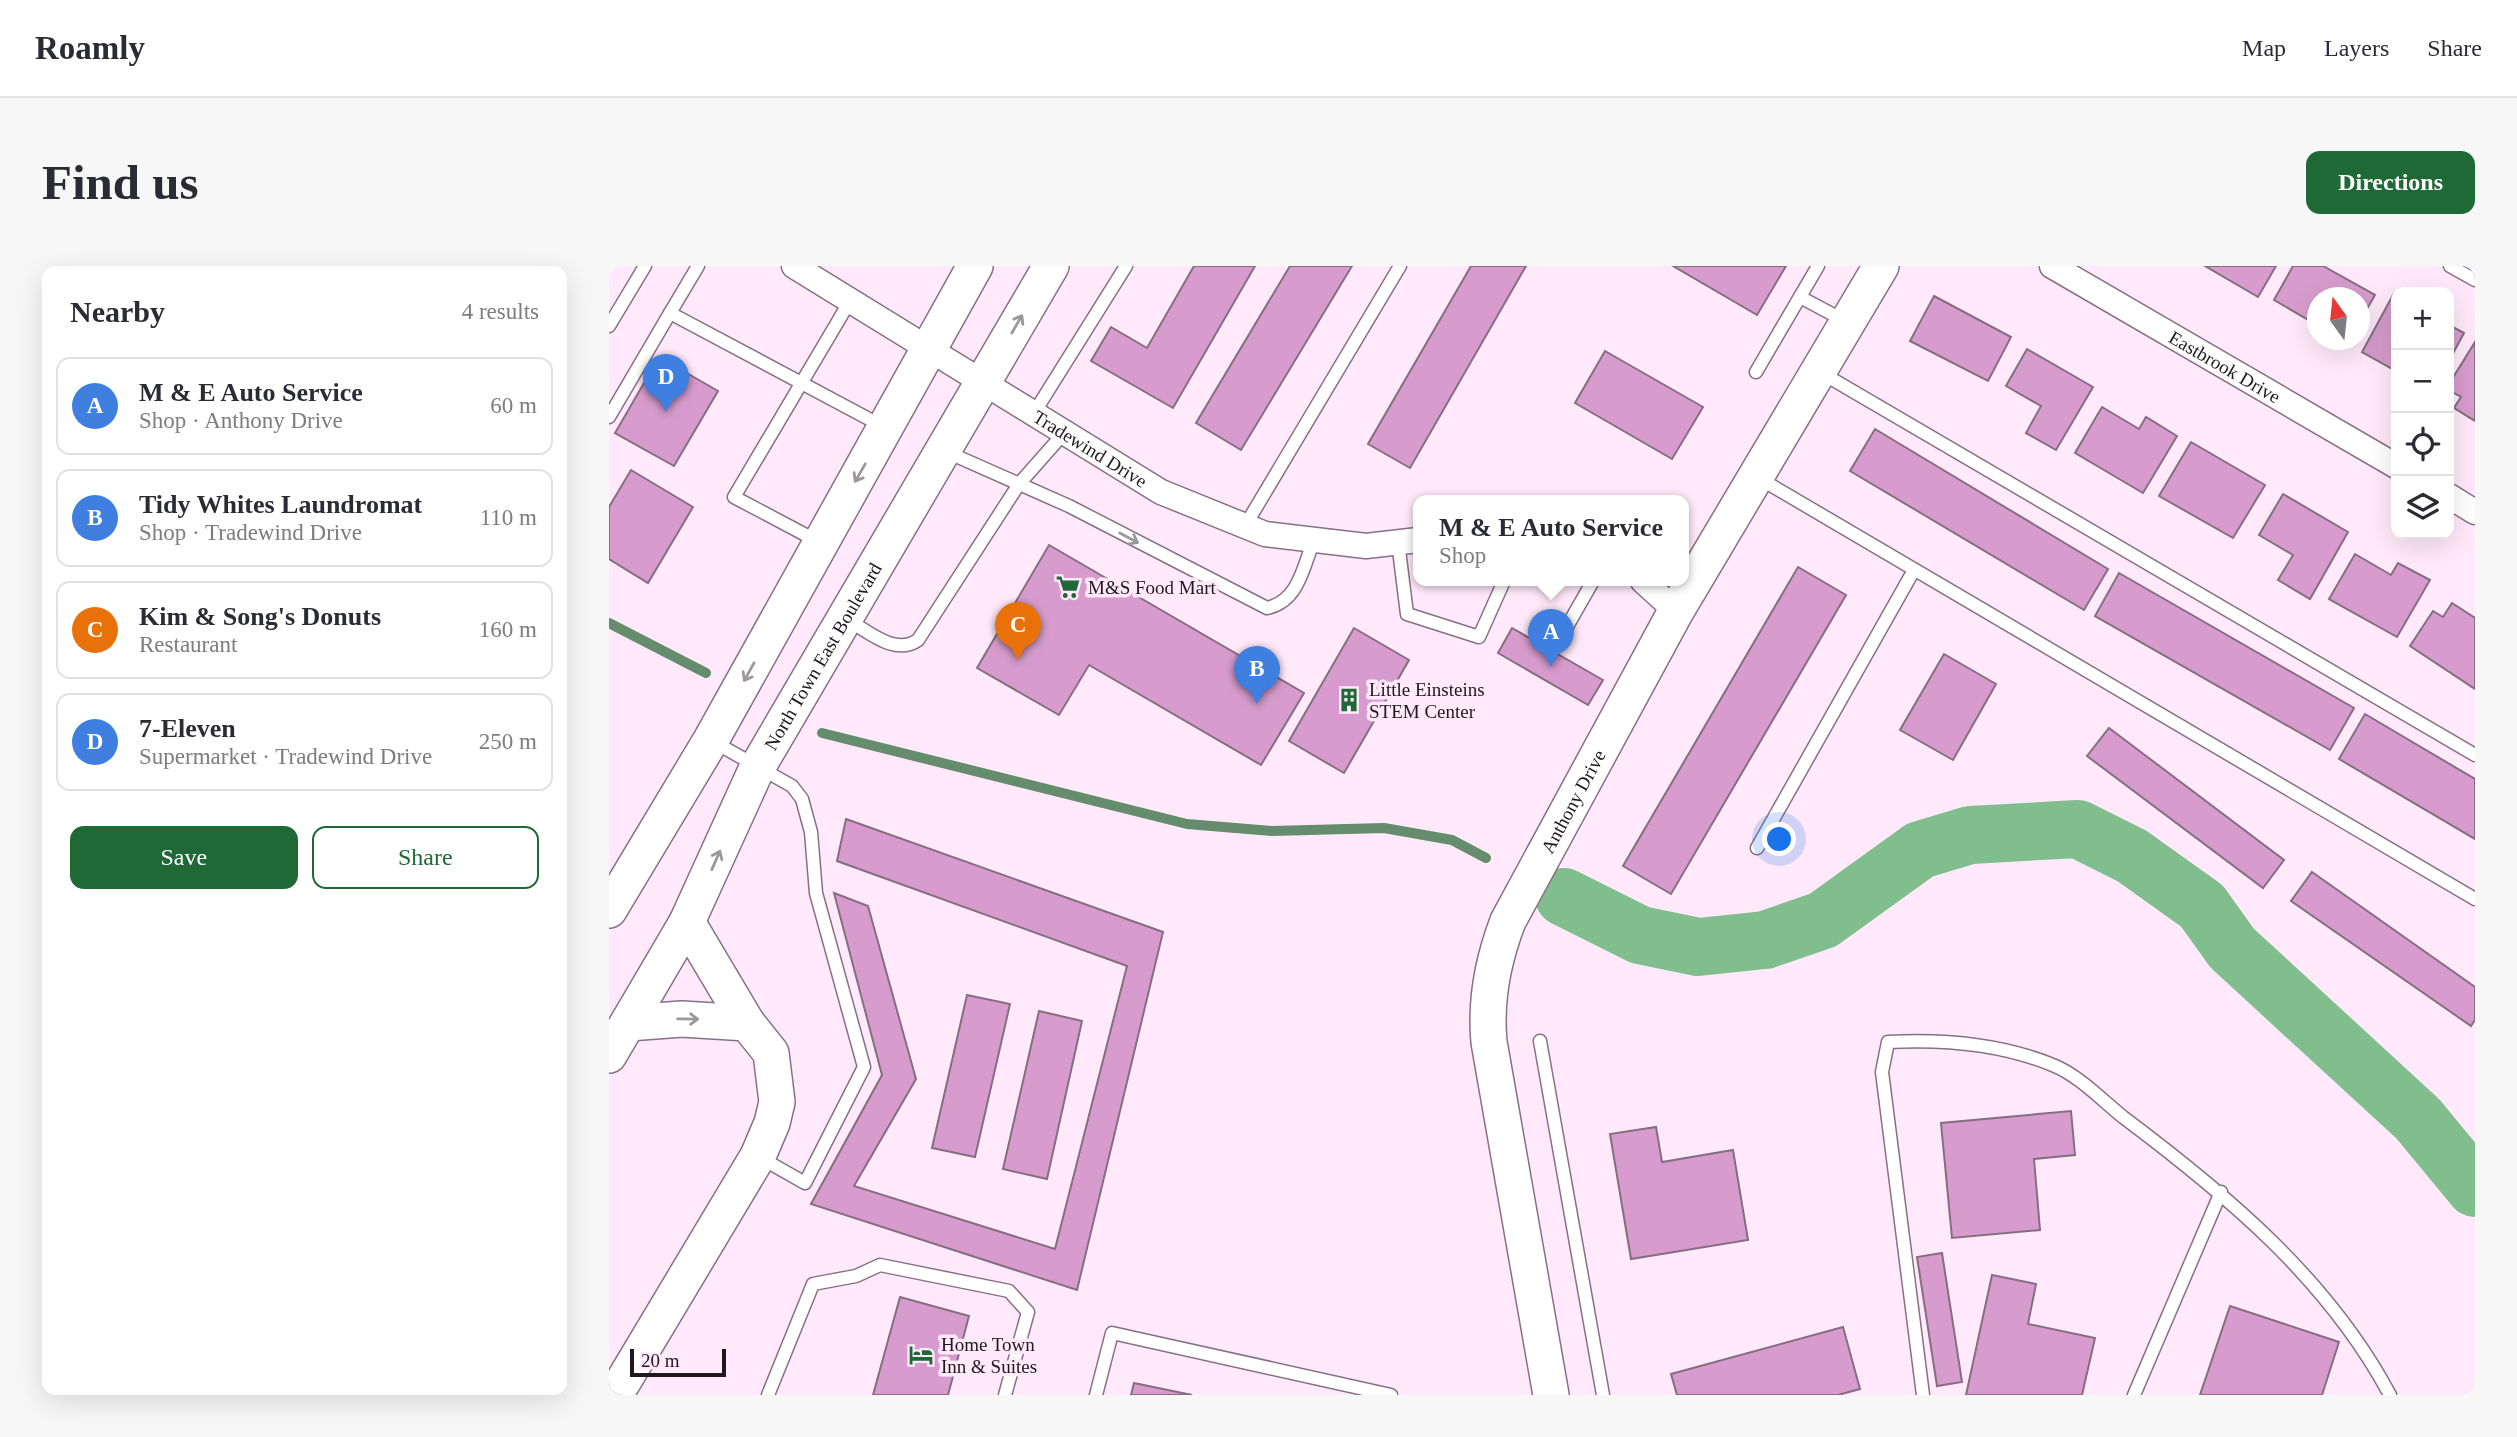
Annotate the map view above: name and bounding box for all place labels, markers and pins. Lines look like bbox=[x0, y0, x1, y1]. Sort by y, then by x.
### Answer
pin: D bbox=[643, 354, 689, 412]
supermarket icon: M&S Food Mart bbox=[1054, 573, 1082, 601]
place label: M&S Food Mart bbox=[1088, 577, 1216, 598]
pin: C bbox=[995, 602, 1041, 660]
pin: A bbox=[1528, 609, 1574, 667]
pin: B bbox=[1234, 646, 1280, 704]
place label: Little Einsteins STEM Center bbox=[1369, 679, 1485, 722]
building icon: Little Einsteins STEM Center bbox=[1335, 686, 1363, 714]
place label: Home Town Inn & Suites bbox=[941, 1334, 1037, 1377]
hotel icon: Home Town Inn & Suites bbox=[907, 1341, 935, 1369]

